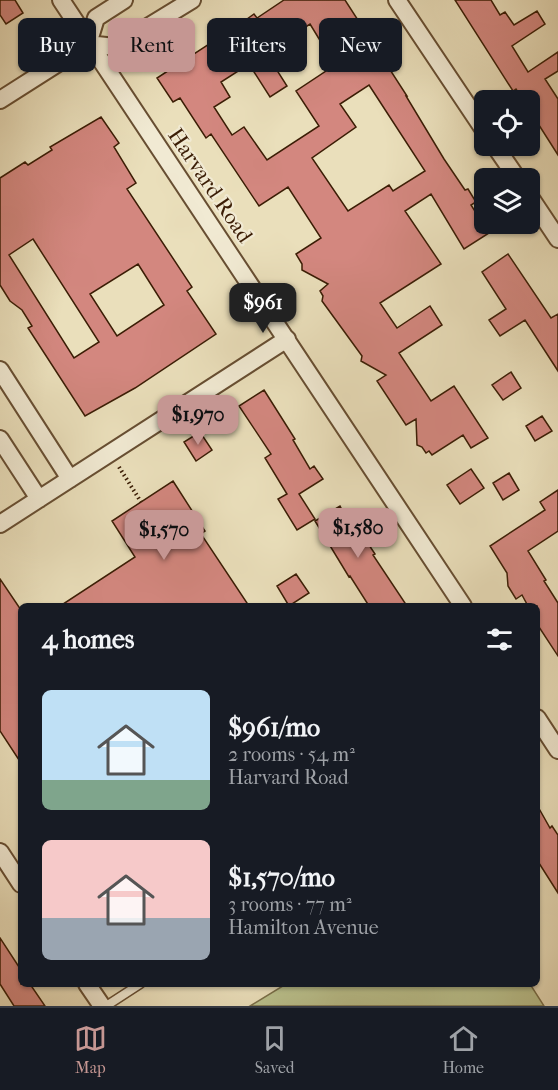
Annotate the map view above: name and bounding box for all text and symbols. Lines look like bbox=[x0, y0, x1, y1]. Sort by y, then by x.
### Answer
chip: Buy bbox=[18, 18, 96, 72]
chip: Rent bbox=[108, 18, 195, 72]
chip: Filters bbox=[207, 18, 307, 72]
chip: New bbox=[319, 18, 402, 72]
map controls bbox=[474, 90, 540, 234]
button: locate bbox=[474, 90, 540, 156]
street label: Harvard Road bbox=[162, 123, 259, 249]
button: layers bbox=[474, 168, 540, 234]
pin: $961 bbox=[227, 283, 299, 334]
text: $961 bbox=[243, 291, 283, 314]
pin: $1,970 bbox=[149, 395, 247, 446]
text: $1,970 bbox=[171, 403, 225, 426]
pin: $1,580 bbox=[309, 508, 407, 559]
pin: $1,570 bbox=[115, 510, 213, 561]
text: $1,580 bbox=[332, 516, 384, 539]
text: $1,570 bbox=[139, 518, 189, 541]
icon: filters bbox=[483, 623, 516, 656]
text: 4 homes bbox=[42, 624, 134, 655]
text: $961/mo bbox=[228, 712, 320, 743]
icon: home bbox=[90, 714, 162, 786]
text: 2 rooms · 54 m² bbox=[228, 743, 355, 766]
text: Harvard Road bbox=[228, 766, 349, 789]
text: $1,570/mo bbox=[228, 862, 335, 893]
icon: home bbox=[90, 864, 162, 936]
text: 3 rooms · 77 m² bbox=[228, 893, 352, 916]
text: Hamilton Avenue bbox=[228, 916, 379, 939]
tab: Map bbox=[74, 1022, 107, 1077]
tab: Saved bbox=[255, 1022, 295, 1077]
tab: Home bbox=[442, 1022, 484, 1077]

